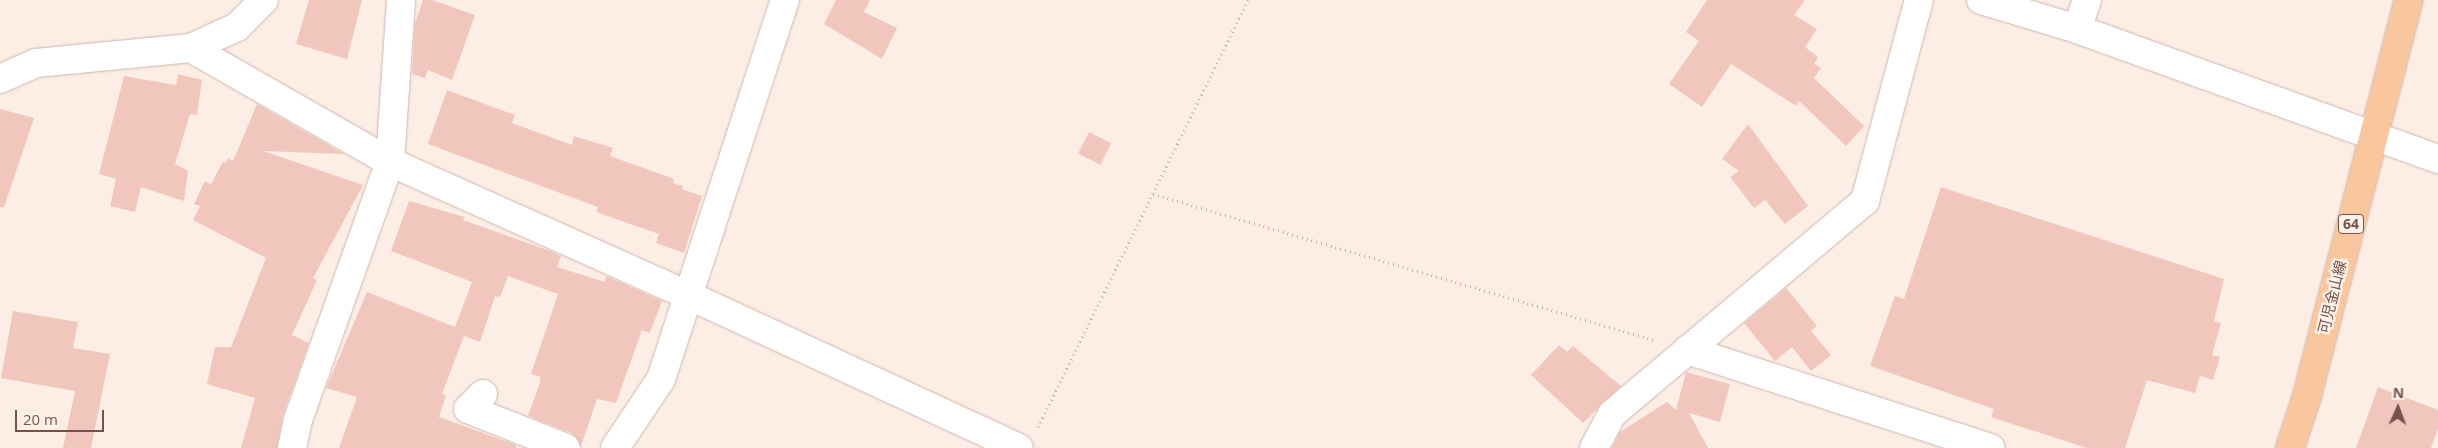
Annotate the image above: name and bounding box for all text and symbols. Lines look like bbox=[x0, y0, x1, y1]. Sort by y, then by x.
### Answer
road number: 64 bbox=[2337, 212, 2365, 235]
street label: 可児金山線 bbox=[2314, 258, 2350, 336]
north arrow bbox=[2373, 383, 2423, 433]
text: N bbox=[2393, 383, 2405, 402]
scale bar bbox=[18, 400, 106, 432]
text: 20 m bbox=[23, 409, 58, 429]

